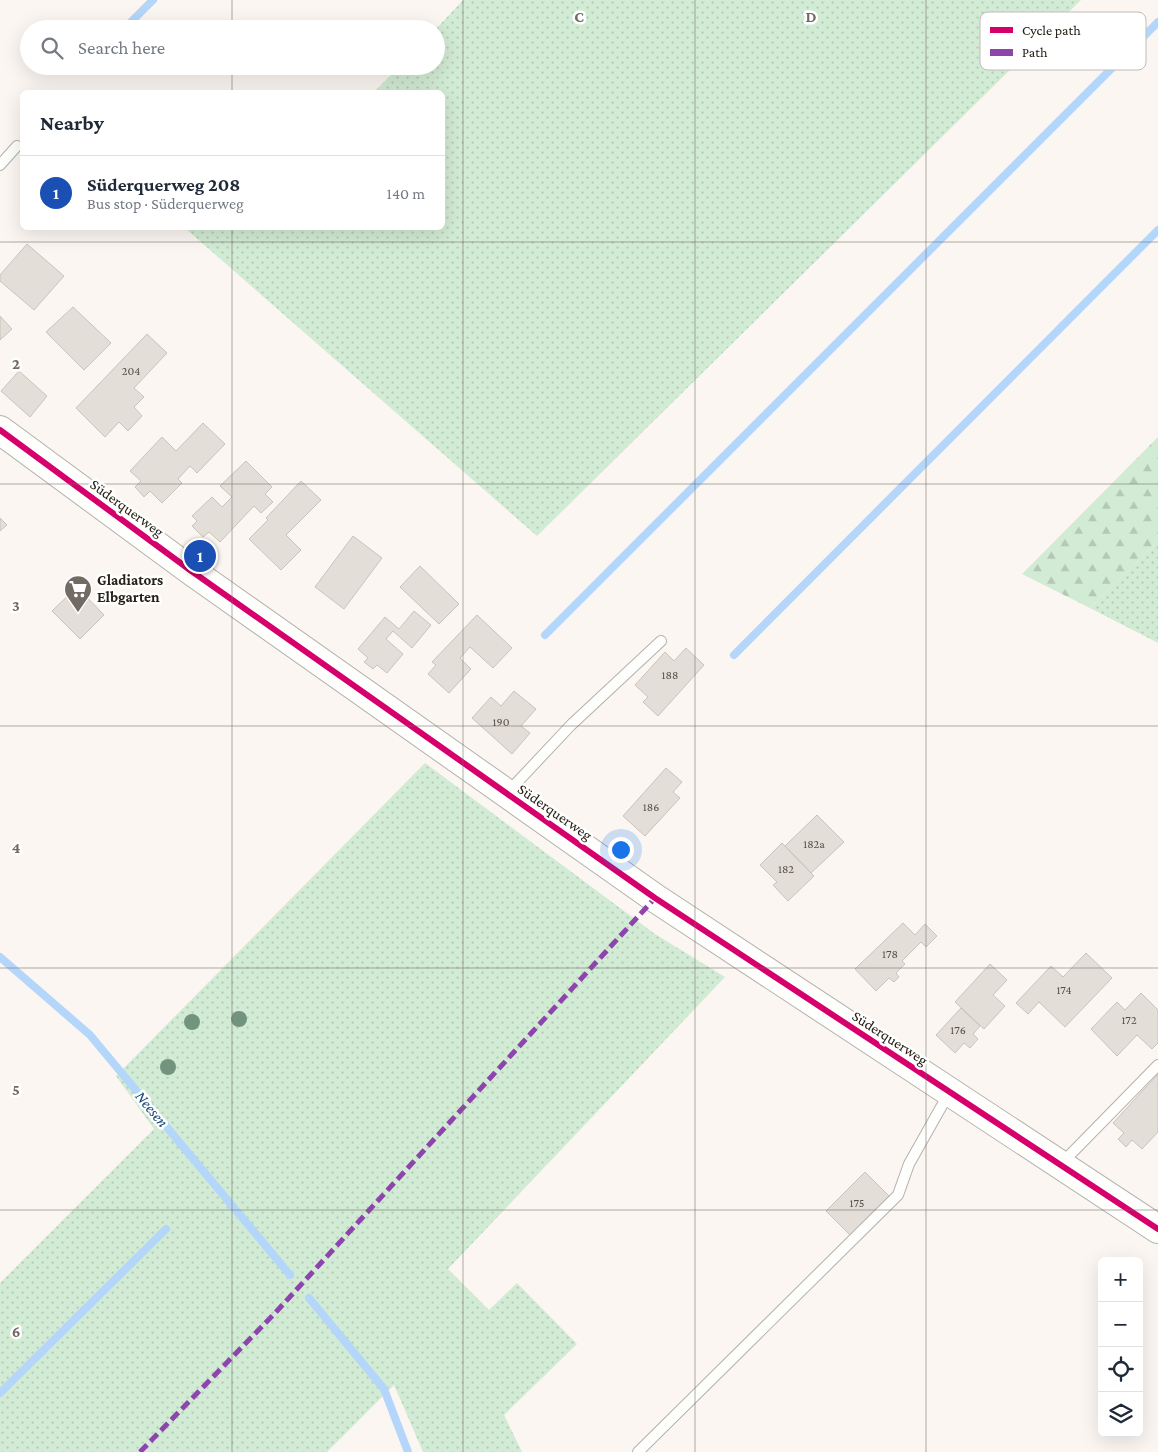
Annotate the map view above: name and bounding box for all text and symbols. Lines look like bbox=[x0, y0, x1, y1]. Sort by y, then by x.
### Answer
text: C bbox=[574, 8, 584, 25]
text: D bbox=[805, 8, 817, 25]
legend bbox=[980, 12, 1146, 70]
search box bbox=[20, 20, 445, 75]
text: Cycle path bbox=[1022, 22, 1081, 38]
icon: search bbox=[38, 34, 66, 62]
text: Search here bbox=[78, 37, 165, 58]
text: Path bbox=[1022, 44, 1048, 60]
text: Nearby bbox=[40, 111, 104, 135]
text: Süderquerweg 208 bbox=[87, 174, 240, 195]
text: 1 bbox=[53, 185, 59, 202]
text: 140 m bbox=[387, 185, 425, 202]
text: Bus stop · Süderquerweg bbox=[87, 195, 244, 212]
text: 2 bbox=[12, 355, 20, 372]
house number: 204 bbox=[122, 364, 140, 378]
street label: Süderquerweg bbox=[87, 476, 167, 541]
pin: 1 bbox=[184, 537, 216, 575]
place label: Gladiators Elbgarten bbox=[97, 572, 163, 605]
supermarket icon: Gladiators Elbgarten bbox=[63, 574, 93, 613]
text: 3 bbox=[12, 597, 20, 614]
house number: 188 bbox=[662, 668, 678, 682]
house number: 190 bbox=[493, 715, 510, 729]
street label: Süderquerweg bbox=[514, 781, 595, 844]
house number: 186 bbox=[643, 800, 659, 814]
your location bbox=[608, 837, 634, 863]
house number: 182a bbox=[803, 837, 825, 851]
text: 4 bbox=[12, 839, 21, 856]
house number: 182 bbox=[778, 862, 794, 876]
house number: 178 bbox=[882, 947, 898, 961]
house number: 174 bbox=[1056, 983, 1072, 997]
street label: Süderquerweg bbox=[849, 1008, 931, 1069]
house number: 172 bbox=[1121, 1013, 1137, 1027]
house number: 176 bbox=[950, 1023, 966, 1037]
text: 5 bbox=[12, 1081, 20, 1098]
water label: Neesen bbox=[132, 1088, 172, 1130]
house number: 175 bbox=[849, 1196, 865, 1210]
map controls bbox=[1098, 1257, 1143, 1437]
button: + bbox=[1098, 1257, 1143, 1302]
button: − bbox=[1098, 1302, 1143, 1347]
text: 6 bbox=[12, 1323, 20, 1340]
button: locate bbox=[1098, 1347, 1143, 1392]
button: layers bbox=[1098, 1392, 1143, 1437]

